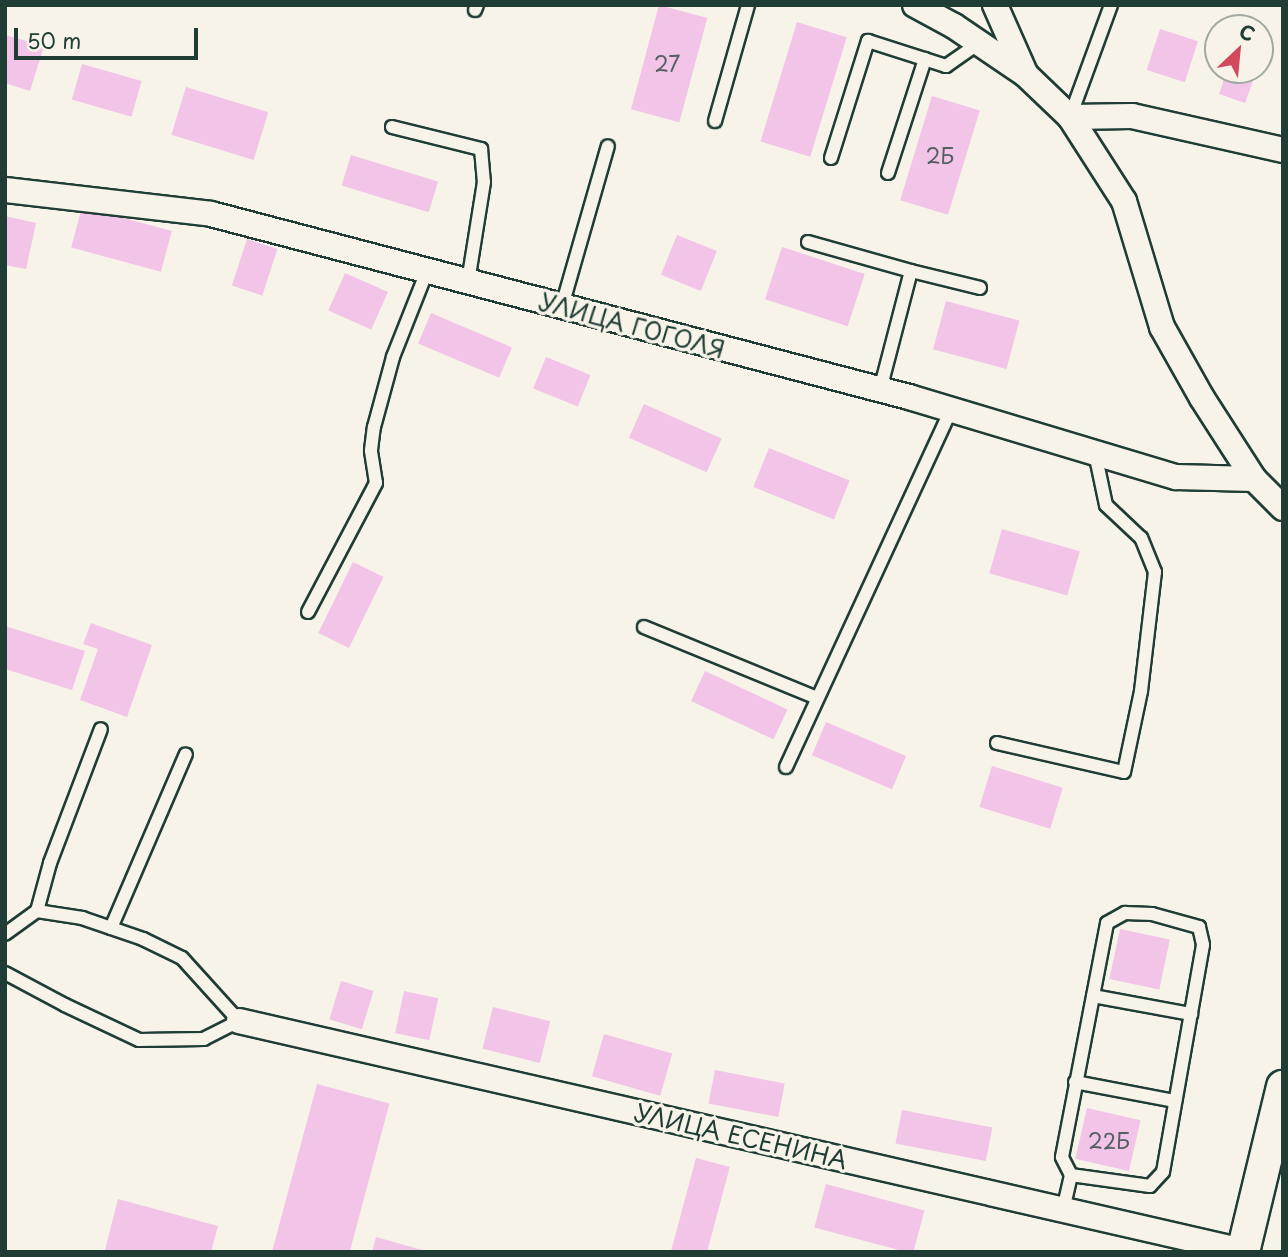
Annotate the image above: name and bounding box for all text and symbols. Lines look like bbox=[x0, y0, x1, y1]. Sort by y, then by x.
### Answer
scale bar bbox=[18, 14, 201, 58]
north arrow bbox=[1204, 14, 1274, 84]
text: С bbox=[1235, 16, 1260, 48]
text: 50 m bbox=[27, 24, 81, 56]
house number: 27 bbox=[654, 50, 680, 76]
house number: 2Б bbox=[926, 142, 954, 168]
street label: УЛИЦА ГОГОЛЯ bbox=[536, 286, 728, 364]
street label: УЛИЦА ЕСЕНИНА bbox=[631, 1097, 851, 1175]
house number: 22Б bbox=[1088, 1127, 1130, 1153]

